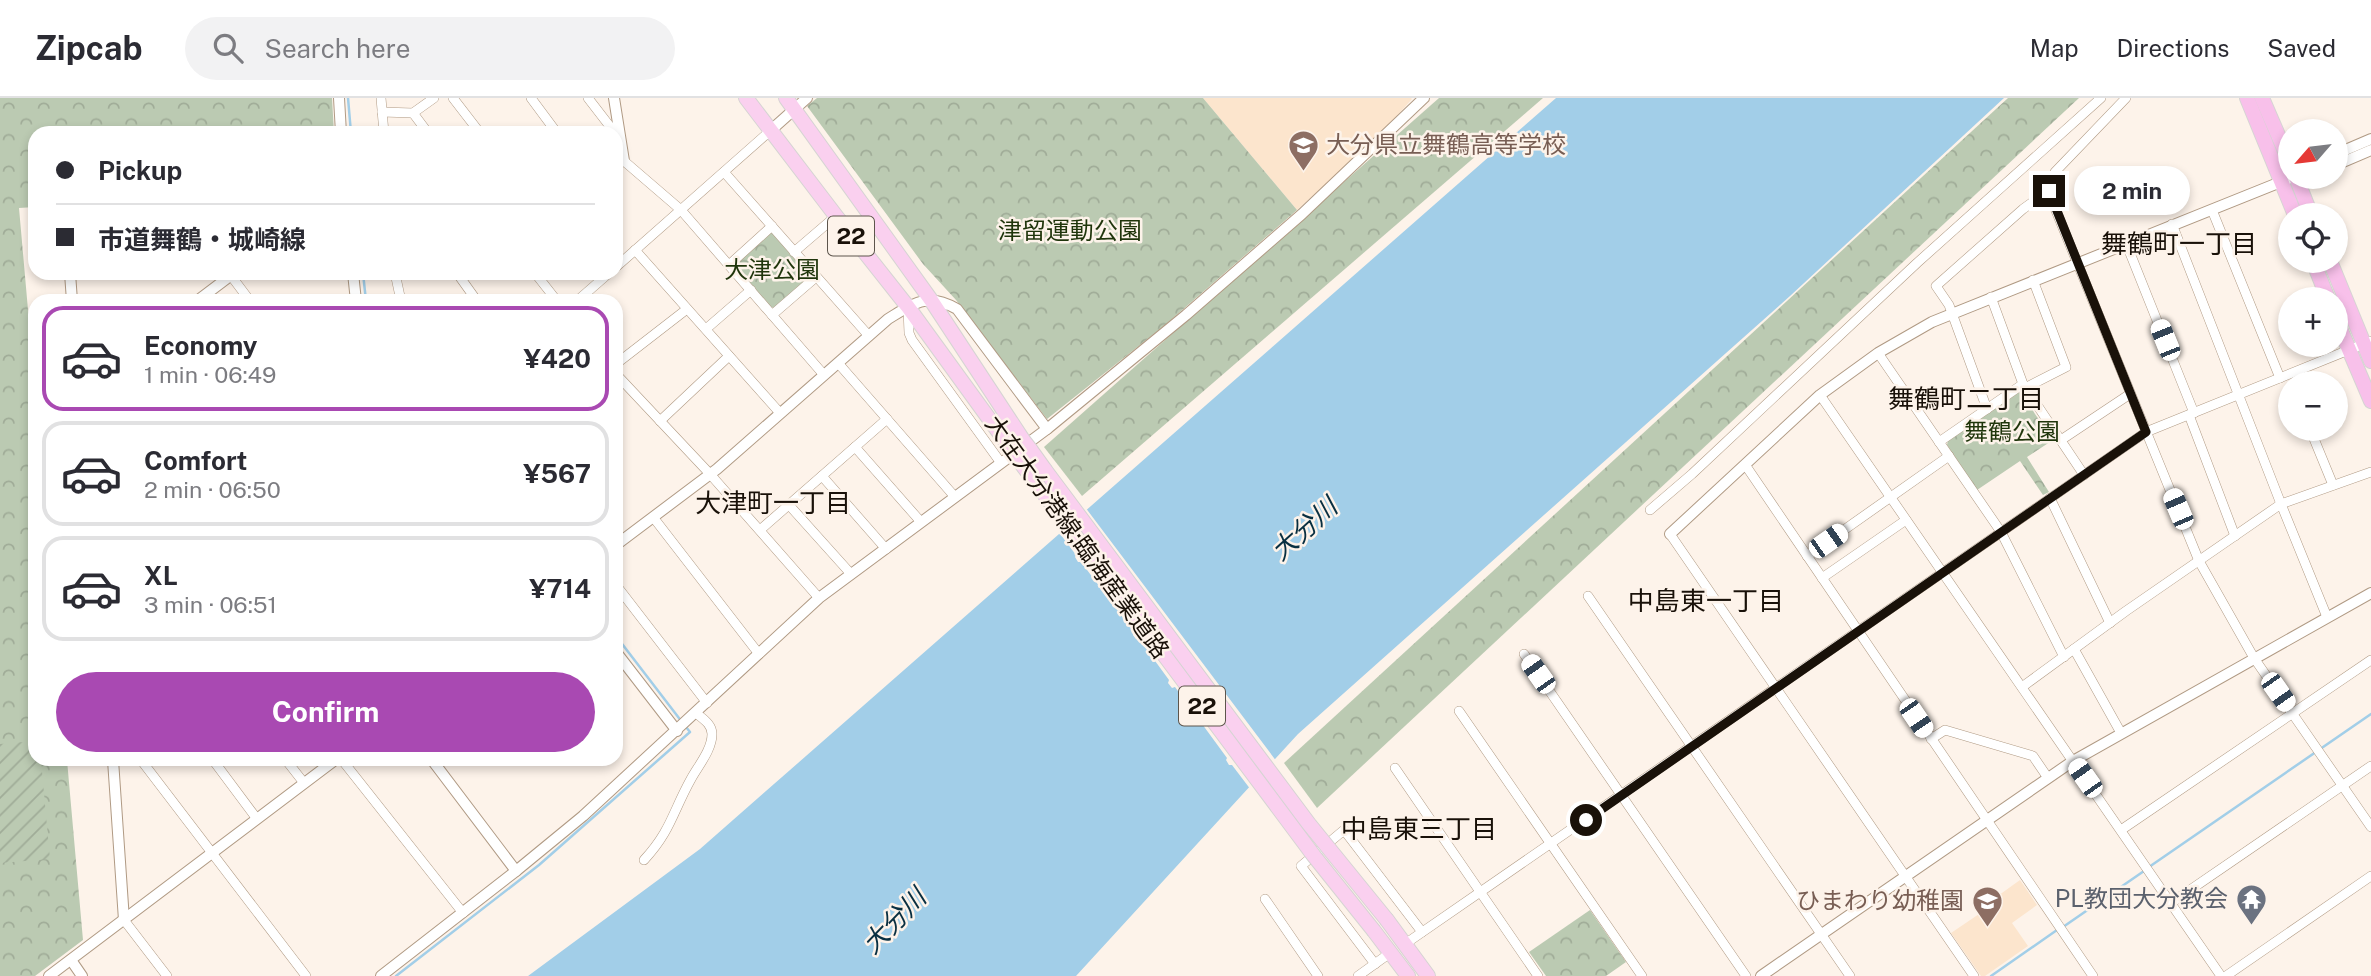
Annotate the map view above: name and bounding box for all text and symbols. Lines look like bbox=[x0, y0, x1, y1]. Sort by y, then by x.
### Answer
search box bbox=[185, 17, 675, 80]
text: Zipcab bbox=[35, 29, 143, 67]
icon: search bbox=[209, 29, 247, 67]
text: Search here bbox=[265, 33, 411, 64]
text: Map bbox=[2030, 34, 2079, 62]
text: Directions bbox=[2117, 34, 2229, 62]
text: Saved bbox=[2267, 34, 2336, 62]
north arrow bbox=[2278, 119, 2348, 189]
map controls bbox=[2278, 119, 2348, 441]
school or university icon: 大分県立舞鶴高等学校 bbox=[1286, 128, 1320, 172]
place label: 大分県立舞鶴高等学校 bbox=[1326, 130, 1566, 158]
text: Pickup bbox=[98, 155, 182, 186]
callout: 2 min bbox=[2074, 166, 2189, 216]
route end bbox=[2033, 175, 2065, 207]
text: 2 min bbox=[2102, 177, 2162, 204]
button: locate bbox=[2278, 203, 2348, 273]
park label: 津留運動公園 bbox=[998, 216, 1142, 244]
road number: 22 bbox=[828, 217, 874, 256]
text: 市道舞鶴・城崎線 bbox=[98, 224, 306, 255]
district label: 舞鶴町一丁目 bbox=[2101, 228, 2257, 259]
park label: 大津公園 bbox=[724, 255, 820, 283]
button: + bbox=[2278, 287, 2348, 357]
car bbox=[2148, 317, 2183, 363]
icon: car bbox=[60, 327, 123, 390]
text: Economy bbox=[144, 330, 257, 361]
text: ¥420 bbox=[524, 343, 591, 374]
text: 1 min · 06:49 bbox=[144, 361, 276, 388]
button: − bbox=[2278, 371, 2348, 441]
district label: 舞鶴町二丁目 bbox=[1888, 383, 2044, 414]
street label: 大在大分港線;臨海産業道路 bbox=[980, 409, 1175, 663]
park label: 舞鶴公園 bbox=[1964, 417, 2060, 445]
icon: car bbox=[60, 442, 123, 505]
text: Comfort bbox=[144, 445, 247, 476]
text: ¥567 bbox=[523, 458, 591, 489]
text: 2 min · 06:50 bbox=[144, 476, 281, 503]
car bbox=[2161, 486, 2196, 532]
district label: 大津町一丁目 bbox=[695, 487, 851, 518]
water label: 大分川 bbox=[1264, 489, 1345, 566]
car bbox=[1805, 520, 1852, 562]
icon: car bbox=[60, 557, 123, 620]
text: XL bbox=[144, 560, 178, 591]
text: ¥714 bbox=[529, 573, 591, 604]
district label: 中島東一丁目 bbox=[1628, 585, 1784, 616]
text: 3 min · 06:51 bbox=[144, 591, 277, 618]
car bbox=[1518, 651, 1559, 697]
car bbox=[2258, 669, 2299, 715]
button: Confirm bbox=[56, 672, 595, 752]
road number: 22 bbox=[1179, 686, 1225, 726]
car bbox=[1896, 695, 1937, 741]
car bbox=[2065, 755, 2106, 801]
route start bbox=[1570, 804, 1602, 836]
district label: 中島東三丁目 bbox=[1341, 813, 1497, 844]
water label: 大分川 bbox=[855, 880, 934, 959]
temple icon: PL教団大分教会 bbox=[2234, 882, 2268, 926]
school or university icon: ひまわり幼稚園 bbox=[1970, 884, 2004, 928]
place label: PL教団大分教会 bbox=[2055, 884, 2228, 912]
place label: ひまわり幼稚園 bbox=[1796, 886, 1964, 914]

